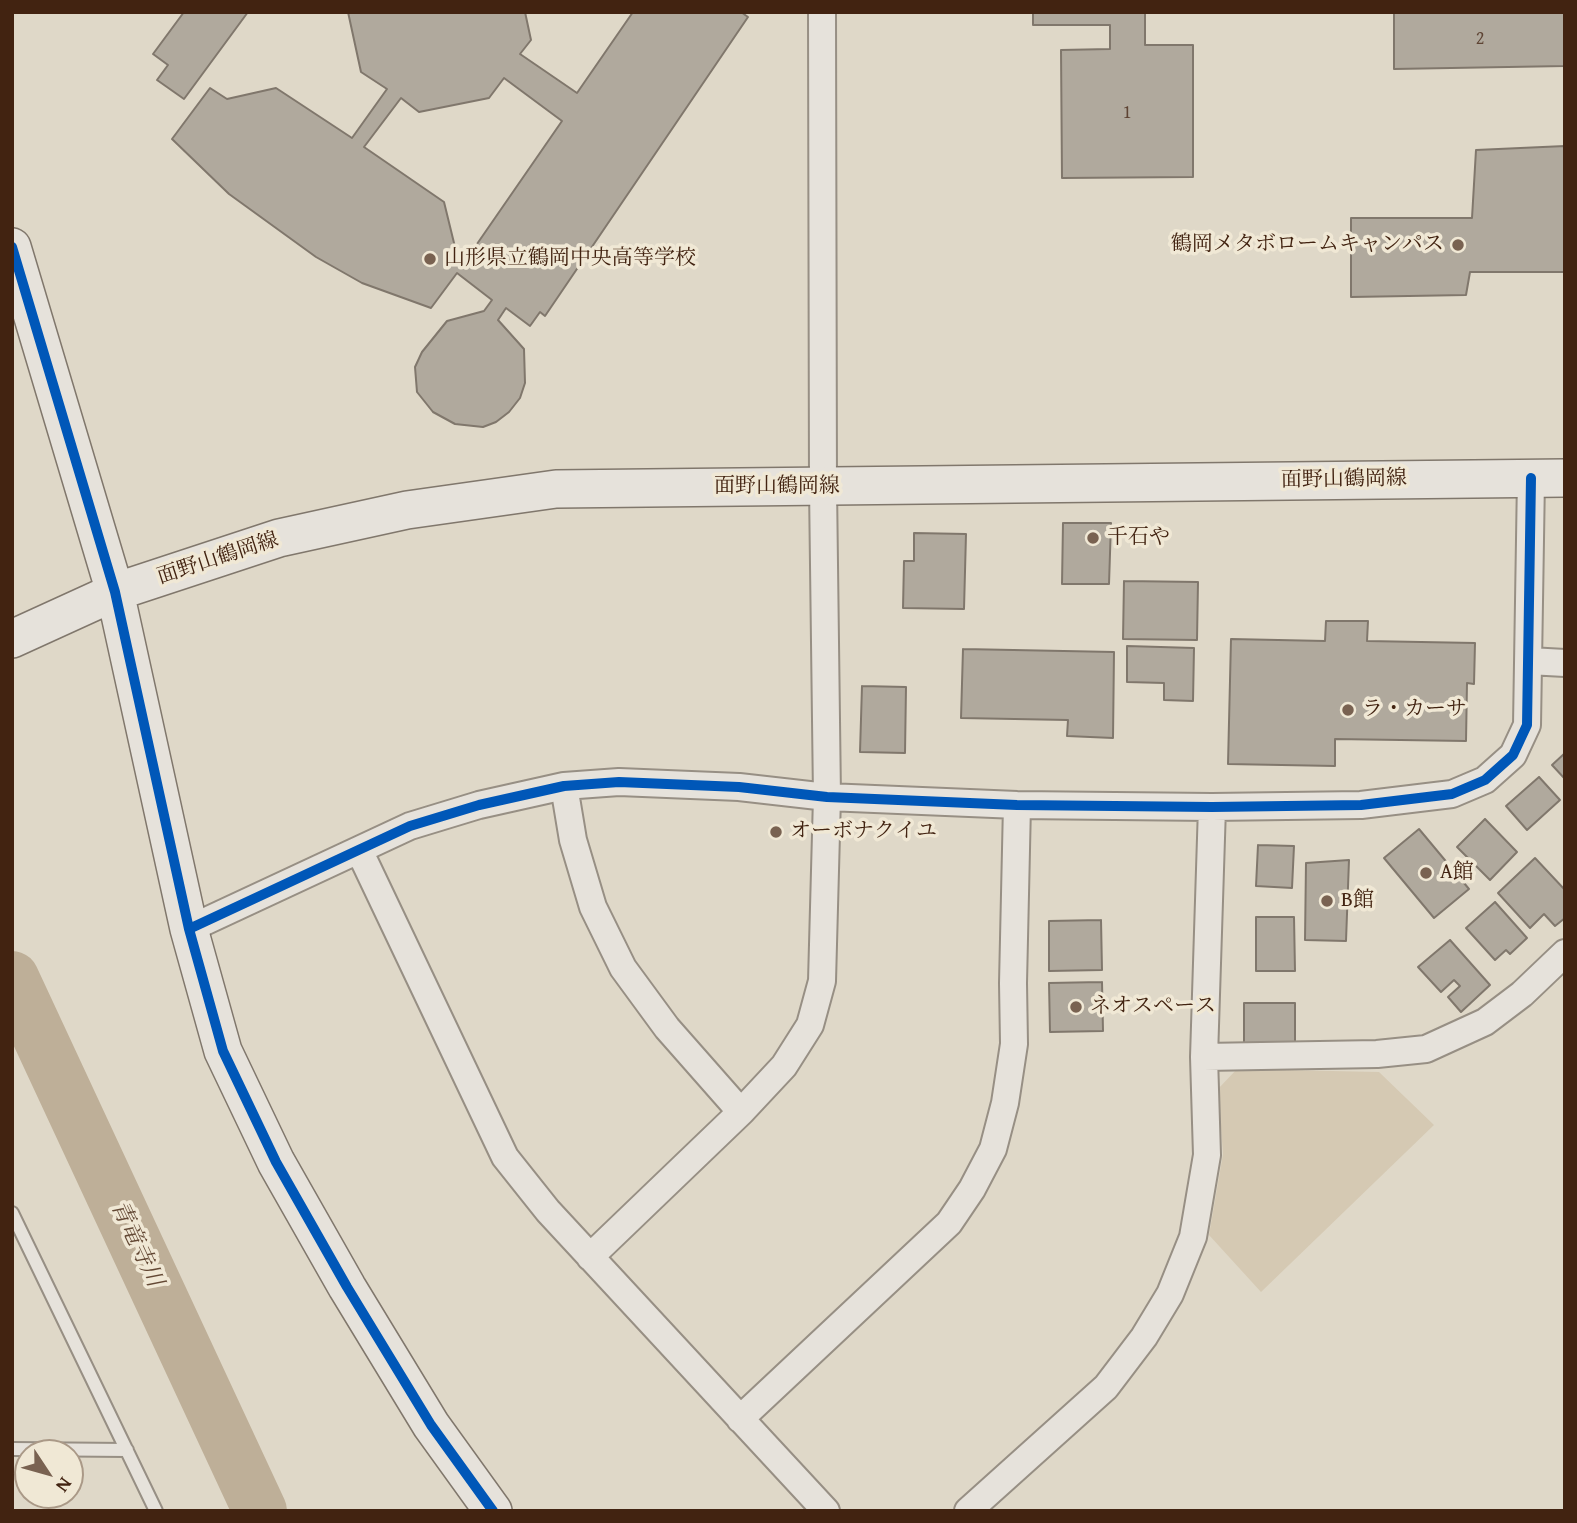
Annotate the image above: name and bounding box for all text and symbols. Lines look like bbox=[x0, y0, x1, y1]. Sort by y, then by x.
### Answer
house number: 2 bbox=[1476, 28, 1484, 50]
house number: 1 bbox=[1123, 102, 1131, 124]
place label: 鶴岡メタボロームキャンパス bbox=[1171, 232, 1444, 258]
marker: 鶴岡メタボロームキャンパス bbox=[1450, 237, 1466, 253]
place label: 山形県立鶴岡中央高等学校 bbox=[444, 246, 696, 272]
marker: 山形県立鶴岡中央高等学校 bbox=[422, 251, 438, 267]
street label: 面野山鶴岡線 bbox=[1281, 466, 1407, 494]
street label: 面野山鶴岡線 bbox=[714, 474, 840, 500]
place label: 千石や bbox=[1107, 525, 1170, 551]
street label: 面野山鶴岡線 bbox=[154, 528, 282, 590]
marker: 千石や bbox=[1085, 530, 1101, 546]
place label: ラ・カーサ bbox=[1362, 697, 1467, 723]
marker: ラ・カーサ bbox=[1340, 702, 1356, 718]
place label: オーボナクイユ bbox=[790, 819, 937, 845]
marker: オーボナクイユ bbox=[768, 824, 784, 840]
place label: A館 bbox=[1440, 860, 1474, 886]
marker: A館 bbox=[1418, 865, 1434, 881]
place label: B館 bbox=[1341, 888, 1374, 914]
marker: B館 bbox=[1319, 893, 1335, 909]
place label: ネオスペース bbox=[1090, 994, 1216, 1020]
marker: ネオスペース bbox=[1068, 999, 1084, 1015]
water label: 青竜寺川 bbox=[104, 1196, 168, 1292]
north arrow bbox=[14, 1439, 84, 1509]
text: N bbox=[49, 1472, 79, 1499]

